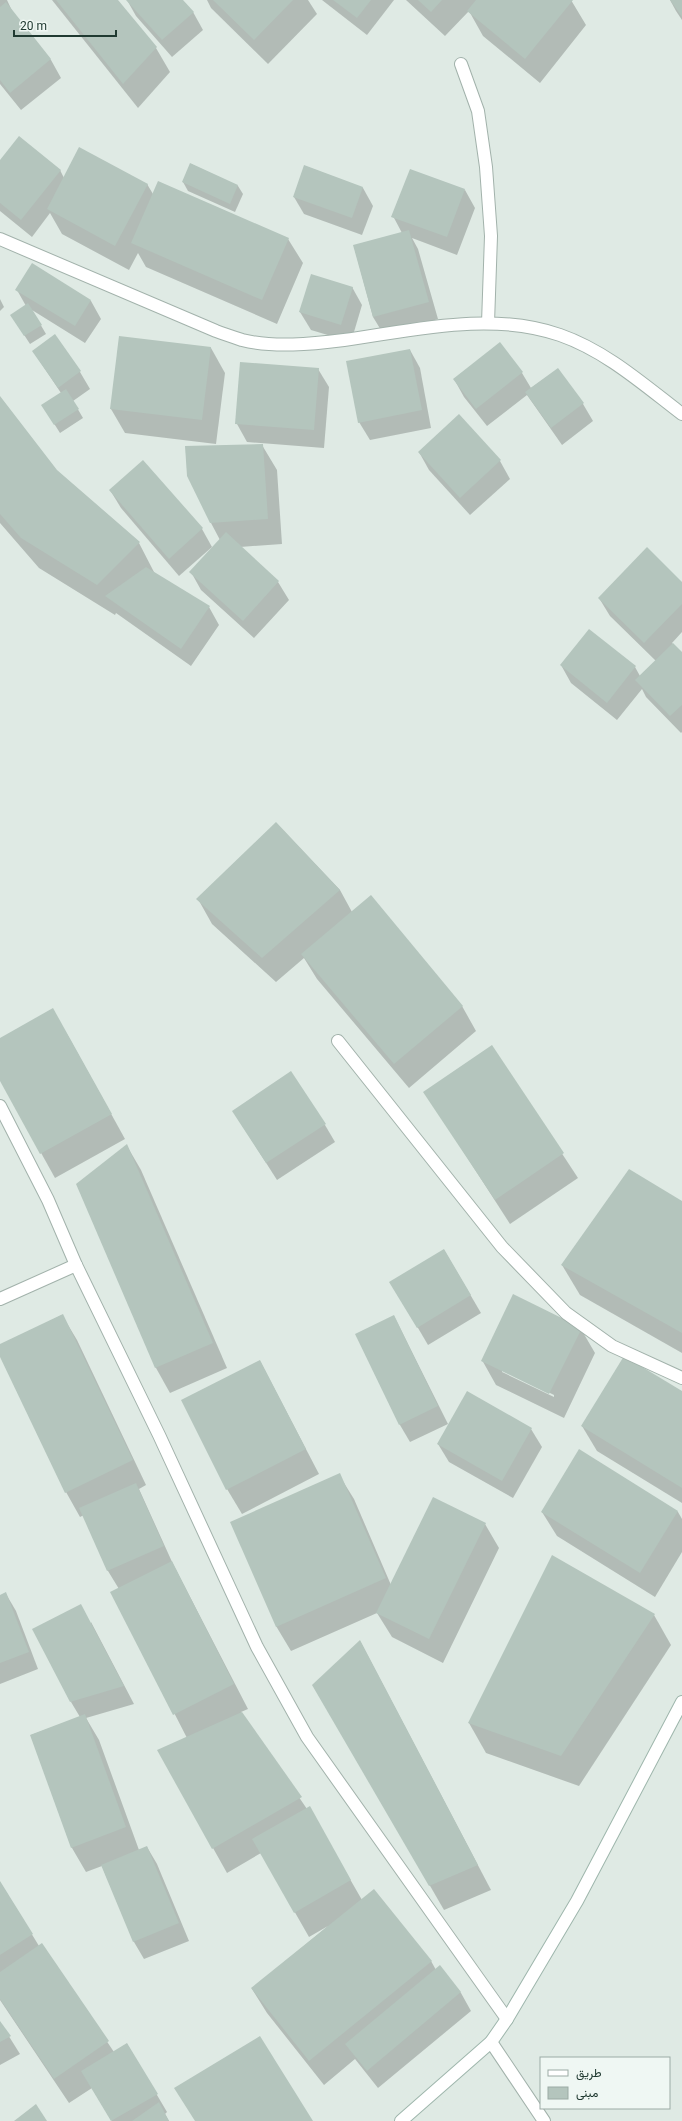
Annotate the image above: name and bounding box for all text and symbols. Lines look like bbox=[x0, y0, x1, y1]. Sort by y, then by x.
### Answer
scale bar bbox=[14, 12, 116, 38]
text: 20 m bbox=[20, 19, 47, 33]
legend bbox=[540, 2057, 670, 2109]
text: طريق bbox=[576, 2066, 602, 2081]
text: مبنى bbox=[576, 2086, 598, 2101]

